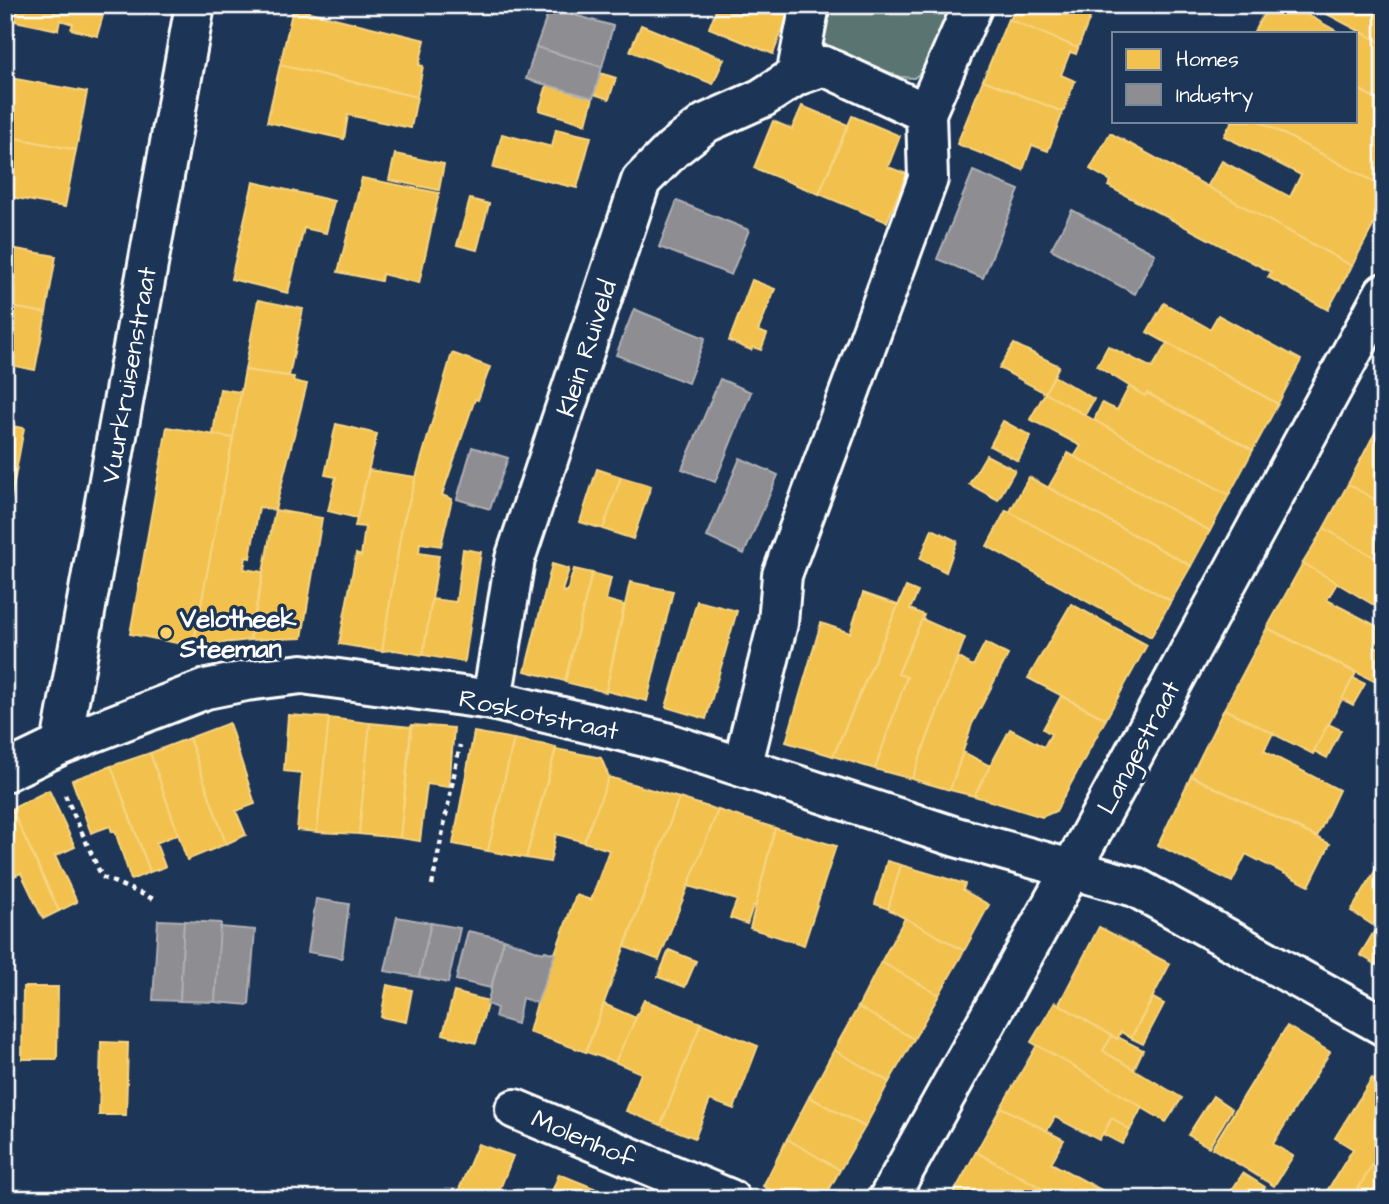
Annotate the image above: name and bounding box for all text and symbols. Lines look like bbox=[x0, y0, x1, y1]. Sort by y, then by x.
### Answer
legend bbox=[1112, 32, 1358, 122]
text: Homes bbox=[1176, 45, 1239, 74]
text: Industry bbox=[1176, 81, 1254, 112]
street label: Vuurkruisenstraat bbox=[92, 263, 166, 486]
street label: Klein Ruiveld bbox=[548, 275, 626, 421]
place label: Velotheek Steeman bbox=[179, 601, 298, 667]
marker: Velotheek Steeman bbox=[158, 625, 174, 641]
street label: Langestraat bbox=[1089, 674, 1191, 822]
street label: Roskotstraat bbox=[456, 681, 622, 750]
street label: Molenhof bbox=[526, 1101, 642, 1177]

